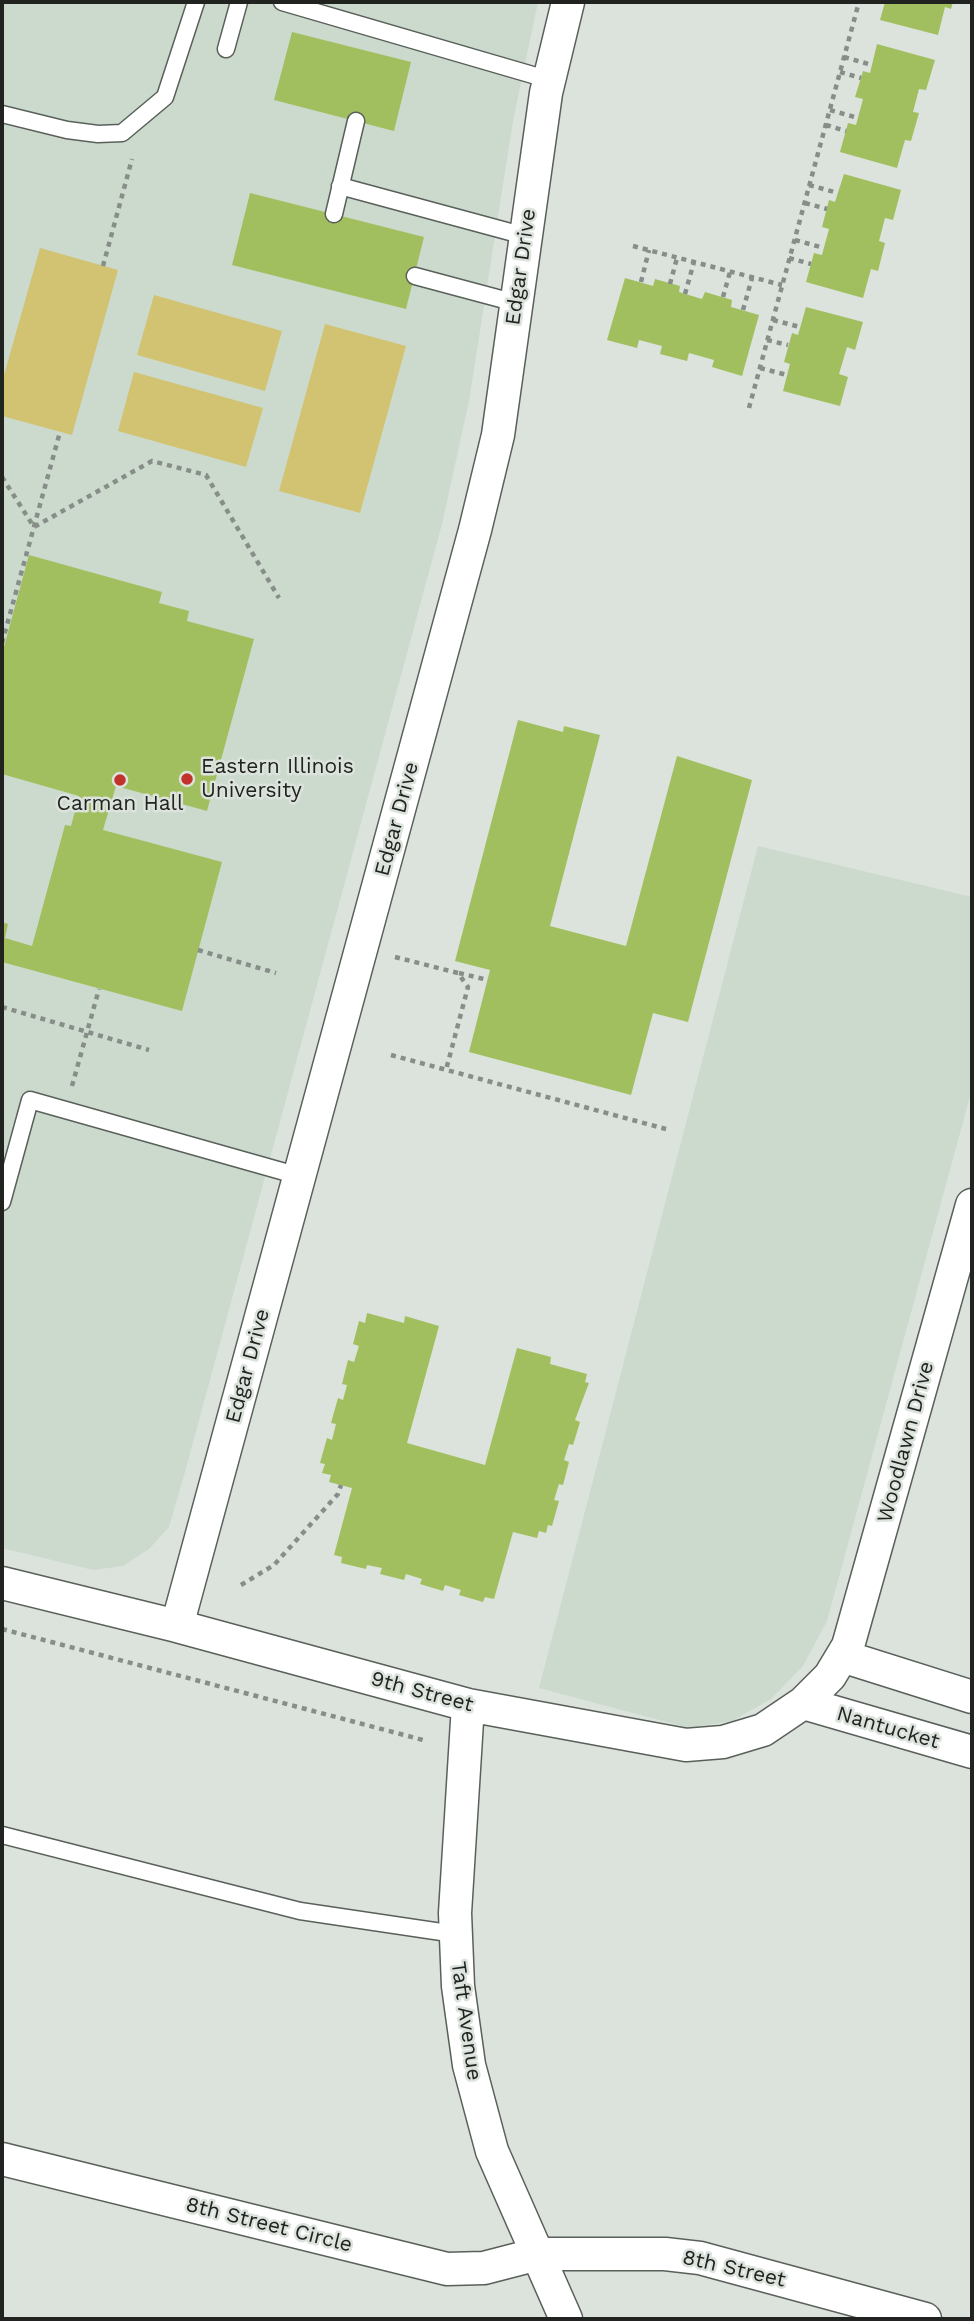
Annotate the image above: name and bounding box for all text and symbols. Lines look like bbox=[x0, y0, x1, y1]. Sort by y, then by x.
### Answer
street label: Edgar Drive bbox=[500, 207, 542, 327]
place label: Eastern Illinois University bbox=[201, 754, 354, 804]
street label: Edgar Drive bbox=[370, 759, 424, 879]
marker: Eastern Illinois University bbox=[179, 771, 195, 787]
marker: Carman Hall bbox=[112, 772, 128, 788]
place label: Carman Hall bbox=[57, 791, 183, 817]
street label: Edgar Drive bbox=[221, 1306, 275, 1426]
street label: Woodlawn Drive bbox=[872, 1359, 940, 1525]
street label: 9th Street bbox=[368, 1666, 476, 1718]
street label: Nantucket bbox=[834, 1701, 942, 1755]
street label: Taft Avenue bbox=[445, 1960, 487, 2082]
street label: 8th Street Circle bbox=[183, 2192, 355, 2258]
street label: 8th Street bbox=[680, 2245, 788, 2293]

